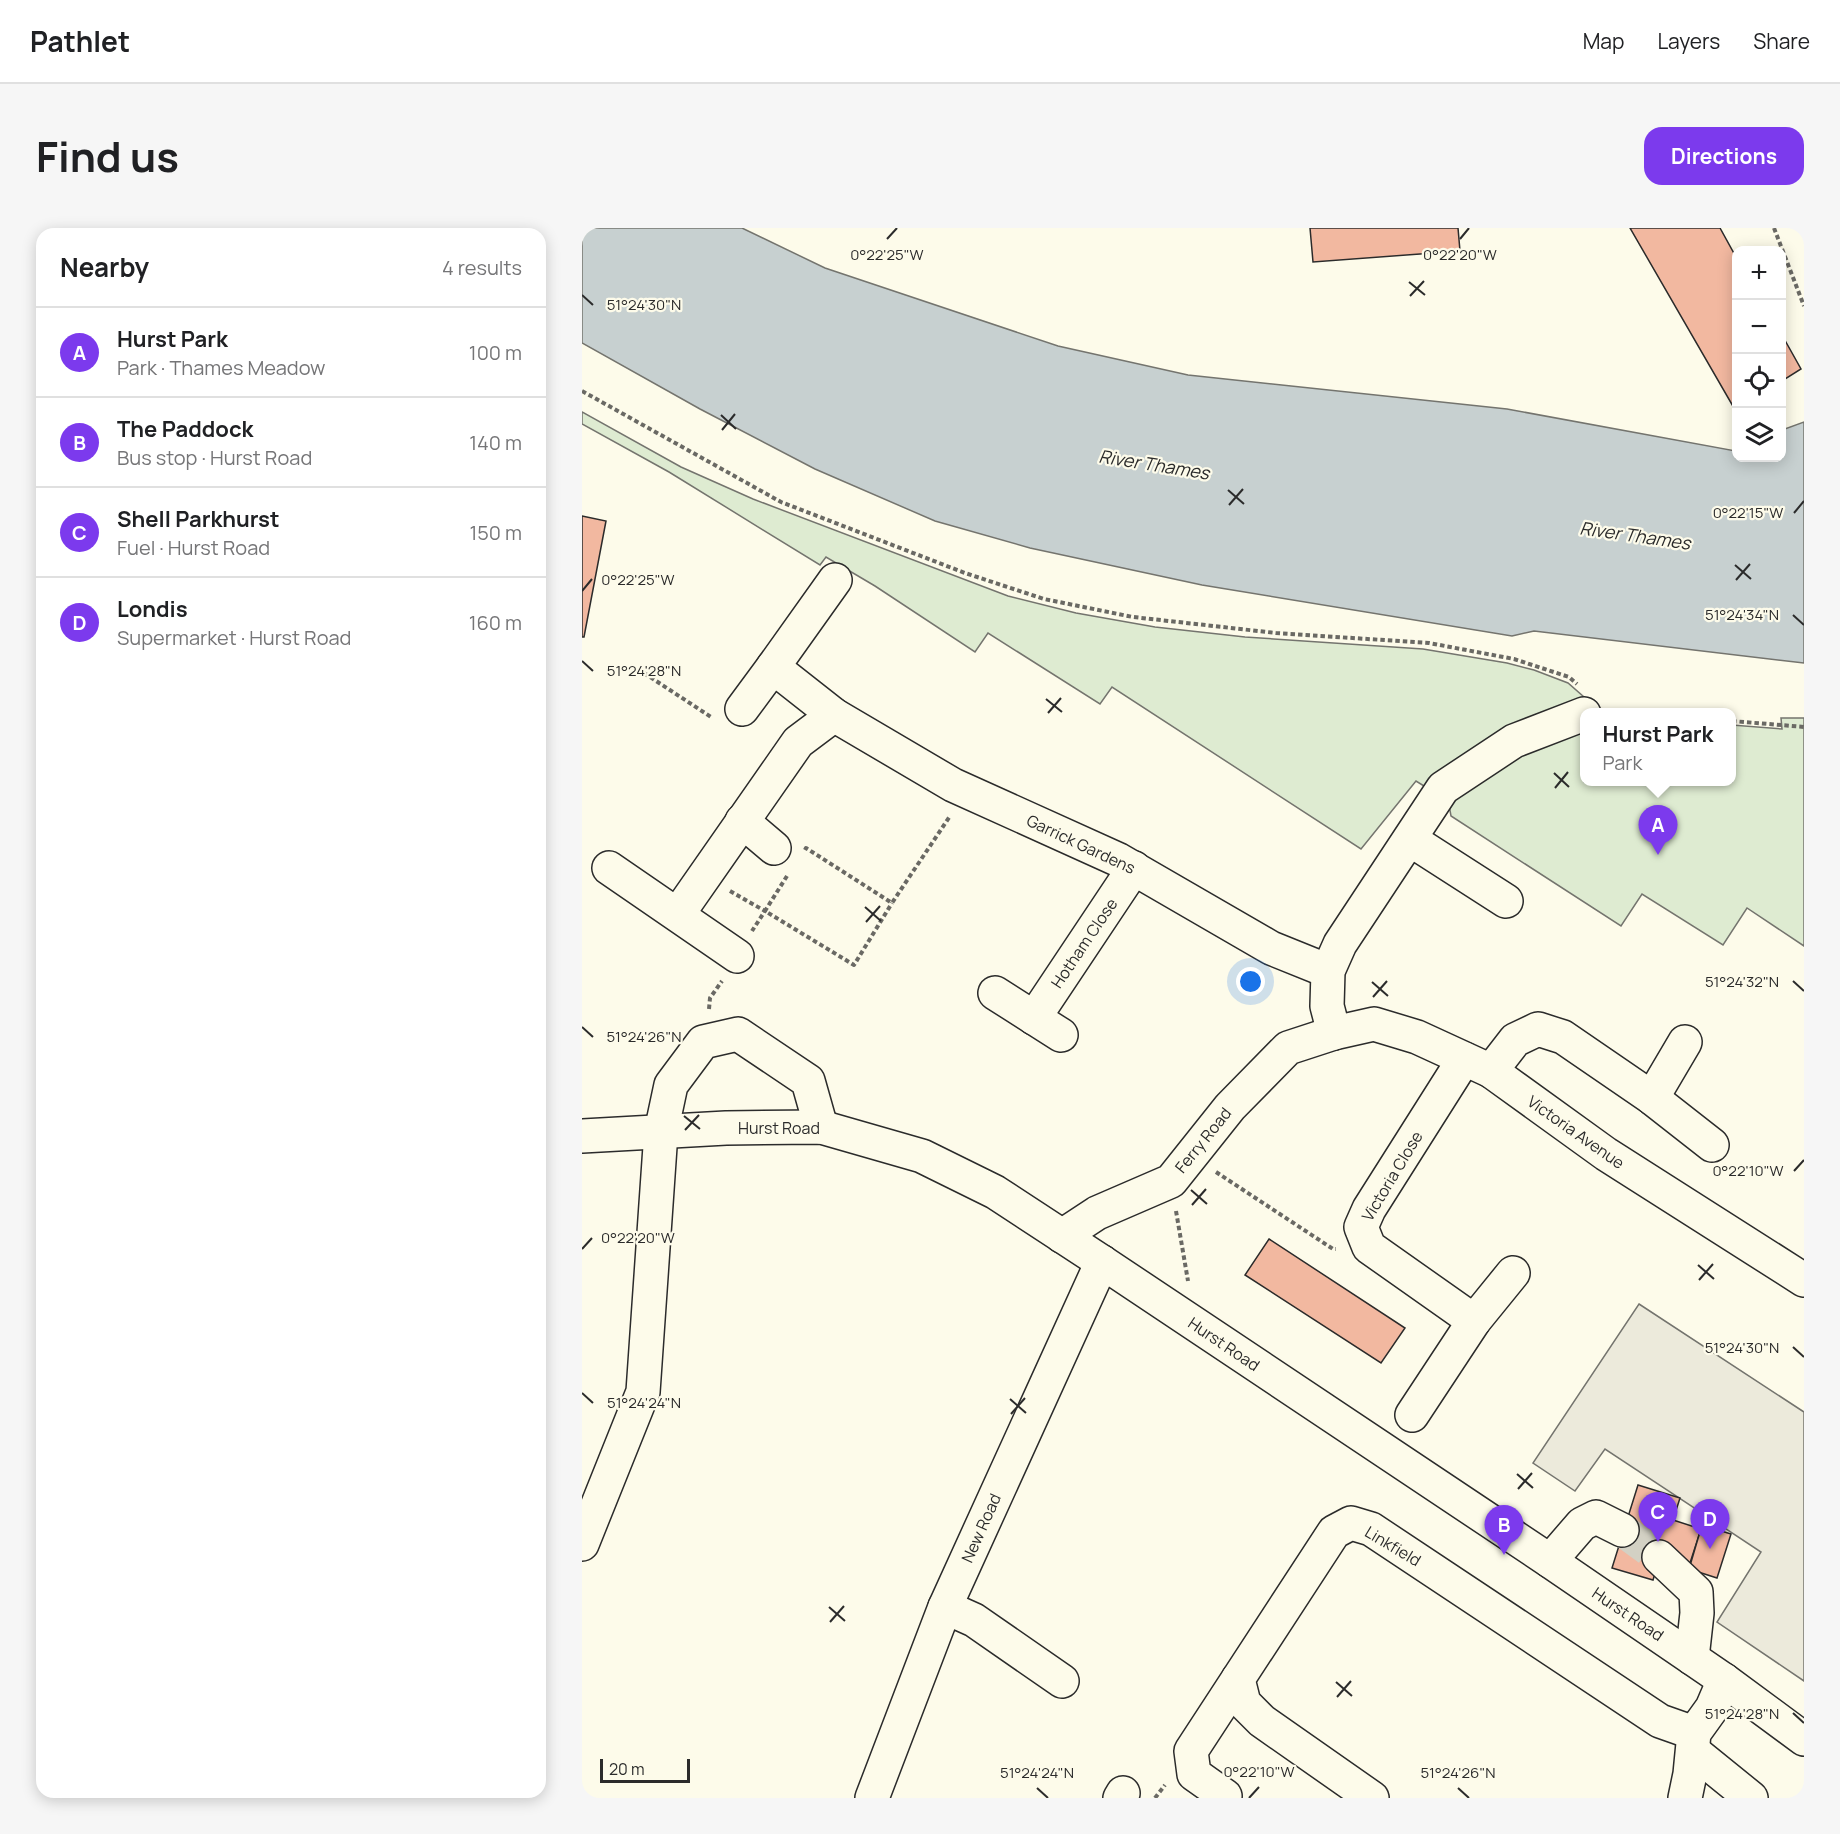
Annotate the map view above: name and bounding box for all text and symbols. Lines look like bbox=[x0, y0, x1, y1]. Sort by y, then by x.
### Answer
text: Pathlet bbox=[30, 22, 130, 60]
text: Map bbox=[1583, 27, 1624, 55]
text: Layers bbox=[1657, 27, 1720, 55]
text: Share bbox=[1753, 27, 1810, 55]
text: Find us bbox=[36, 127, 179, 185]
button: Directions bbox=[1644, 127, 1804, 185]
text: 0°22'25"W bbox=[850, 244, 924, 265]
text: 0°22'20"W bbox=[1423, 244, 1497, 265]
map controls bbox=[1732, 246, 1786, 462]
button: + bbox=[1732, 246, 1786, 300]
text: Nearby bbox=[60, 249, 149, 285]
text: 4 results bbox=[442, 254, 522, 281]
text: 51°24'30"N bbox=[607, 294, 681, 315]
button: − bbox=[1732, 300, 1786, 354]
text: Hurst Park bbox=[117, 324, 228, 354]
text: A bbox=[73, 339, 86, 366]
text: 100 m bbox=[469, 339, 522, 366]
text: Park · Thames Meadow bbox=[117, 354, 325, 381]
button: locate bbox=[1732, 354, 1786, 408]
button: layers bbox=[1732, 408, 1786, 462]
text: The Paddock bbox=[117, 414, 253, 444]
text: B bbox=[73, 429, 86, 456]
text: 140 m bbox=[469, 429, 522, 456]
water label: River Thames bbox=[1097, 443, 1213, 485]
text: Bus stop · Hurst Road bbox=[117, 444, 312, 471]
text: 0°22'15"W bbox=[1713, 502, 1783, 523]
text: Shell Parkhurst bbox=[117, 504, 280, 534]
water label: River Thames bbox=[1578, 515, 1694, 555]
text: C bbox=[72, 519, 87, 546]
text: 150 m bbox=[469, 519, 522, 546]
text: Fuel · Hurst Road bbox=[117, 534, 270, 561]
text: 0°22'25"W bbox=[601, 569, 675, 590]
text: Londis bbox=[117, 594, 188, 624]
text: 51°24'34"N bbox=[1705, 604, 1779, 625]
text: D bbox=[72, 609, 87, 636]
text: 160 m bbox=[469, 609, 522, 636]
text: Supermarket · Hurst Road bbox=[117, 624, 351, 651]
text: 51°24'28"N bbox=[607, 660, 681, 681]
popup bbox=[1580, 708, 1736, 786]
text: Hurst Park bbox=[1603, 719, 1713, 749]
text: Park bbox=[1603, 749, 1642, 776]
pin: A bbox=[1638, 806, 1678, 855]
street label: Garrick Gardens bbox=[1023, 809, 1139, 879]
street label: Hotham Close bbox=[1046, 894, 1122, 992]
your location bbox=[1236, 967, 1265, 996]
text: 51°24'32"N bbox=[1705, 971, 1779, 992]
text: 51°24'26"N bbox=[606, 1026, 682, 1047]
street label: Victoria Avenue bbox=[1523, 1090, 1629, 1174]
street label: Ferry Road bbox=[1170, 1103, 1236, 1177]
street label: Hurst Road bbox=[738, 1117, 820, 1139]
street label: Victoria Close bbox=[1356, 1127, 1428, 1225]
text: 0°22'10"W bbox=[1712, 1160, 1784, 1181]
text: 0°22'20"W bbox=[601, 1227, 675, 1248]
street label: Hurst Road bbox=[1184, 1312, 1264, 1376]
text: 51°24'30"N bbox=[1705, 1337, 1779, 1358]
text: 51°24'24"N bbox=[607, 1392, 681, 1413]
street label: New Road bbox=[956, 1490, 1006, 1566]
pin: C bbox=[1638, 1492, 1678, 1542]
pin: D bbox=[1690, 1500, 1730, 1549]
pin: B bbox=[1484, 1506, 1524, 1555]
street label: Linkfield bbox=[1361, 1521, 1425, 1571]
street label: Hurst Road bbox=[1588, 1582, 1668, 1646]
text: 51°24'28"N bbox=[1705, 1703, 1779, 1724]
scale bar bbox=[600, 1756, 690, 1784]
text: 20 m bbox=[609, 1758, 645, 1780]
text: 0°22'10"W bbox=[1223, 1761, 1295, 1782]
text: 51°24'24"N bbox=[1000, 1762, 1074, 1783]
text: 51°24'26"N bbox=[1420, 1762, 1496, 1783]

